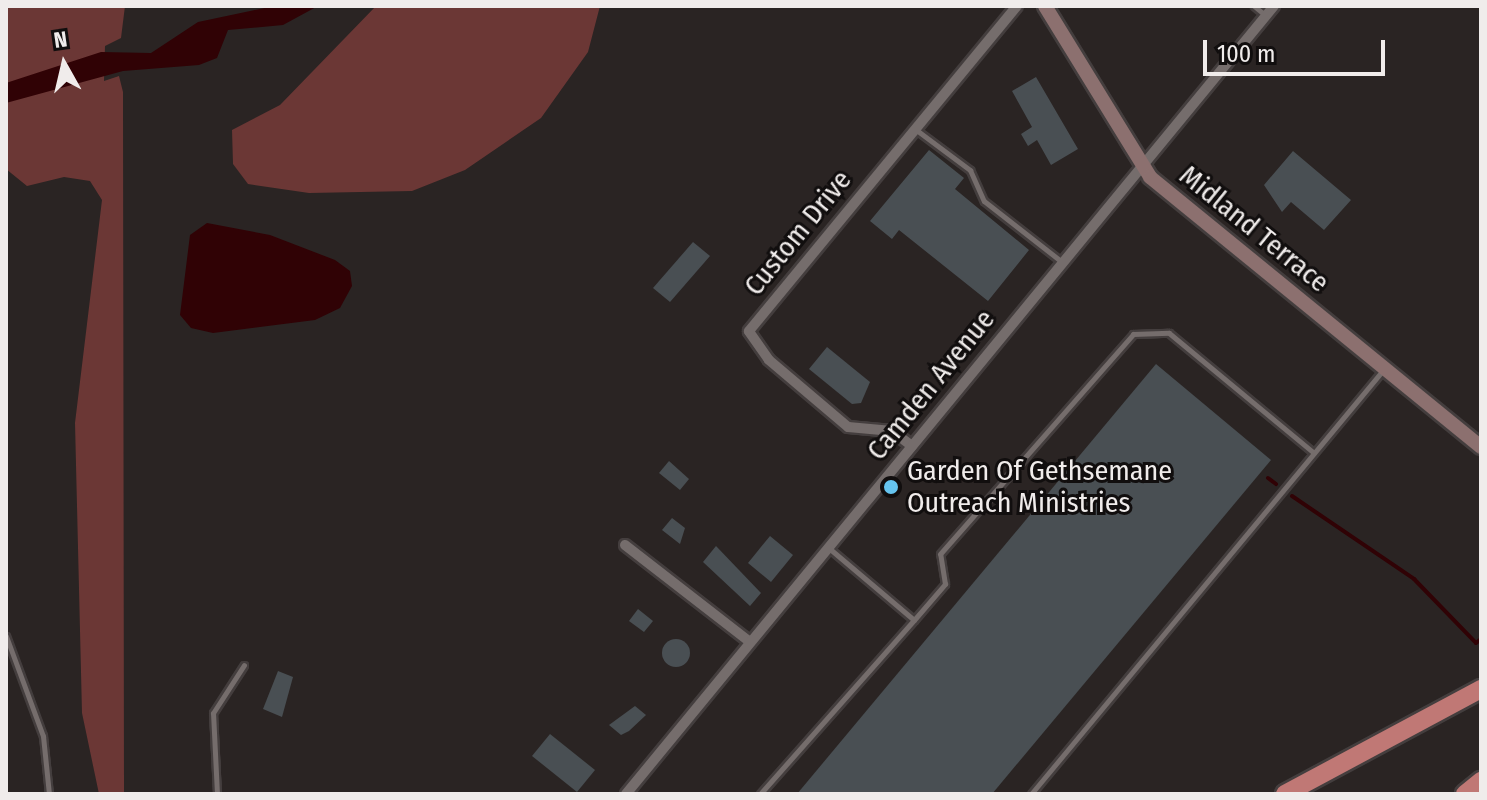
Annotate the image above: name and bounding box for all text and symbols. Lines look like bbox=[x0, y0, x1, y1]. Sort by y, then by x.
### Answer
north arrow bbox=[24, 24, 104, 104]
scale bar bbox=[1207, 24, 1389, 74]
text: N bbox=[52, 25, 69, 54]
text: 100 m bbox=[1217, 40, 1275, 68]
street label: Midland Terrace bbox=[1173, 159, 1335, 299]
street label: Custom Drive bbox=[737, 164, 859, 302]
street label: Camden Avenue bbox=[860, 303, 1002, 467]
place label: Garden Of Gethsemane Outreach Ministries bbox=[907, 454, 1172, 520]
marker: Garden Of Gethsemane Outreach Ministries bbox=[882, 478, 900, 496]

